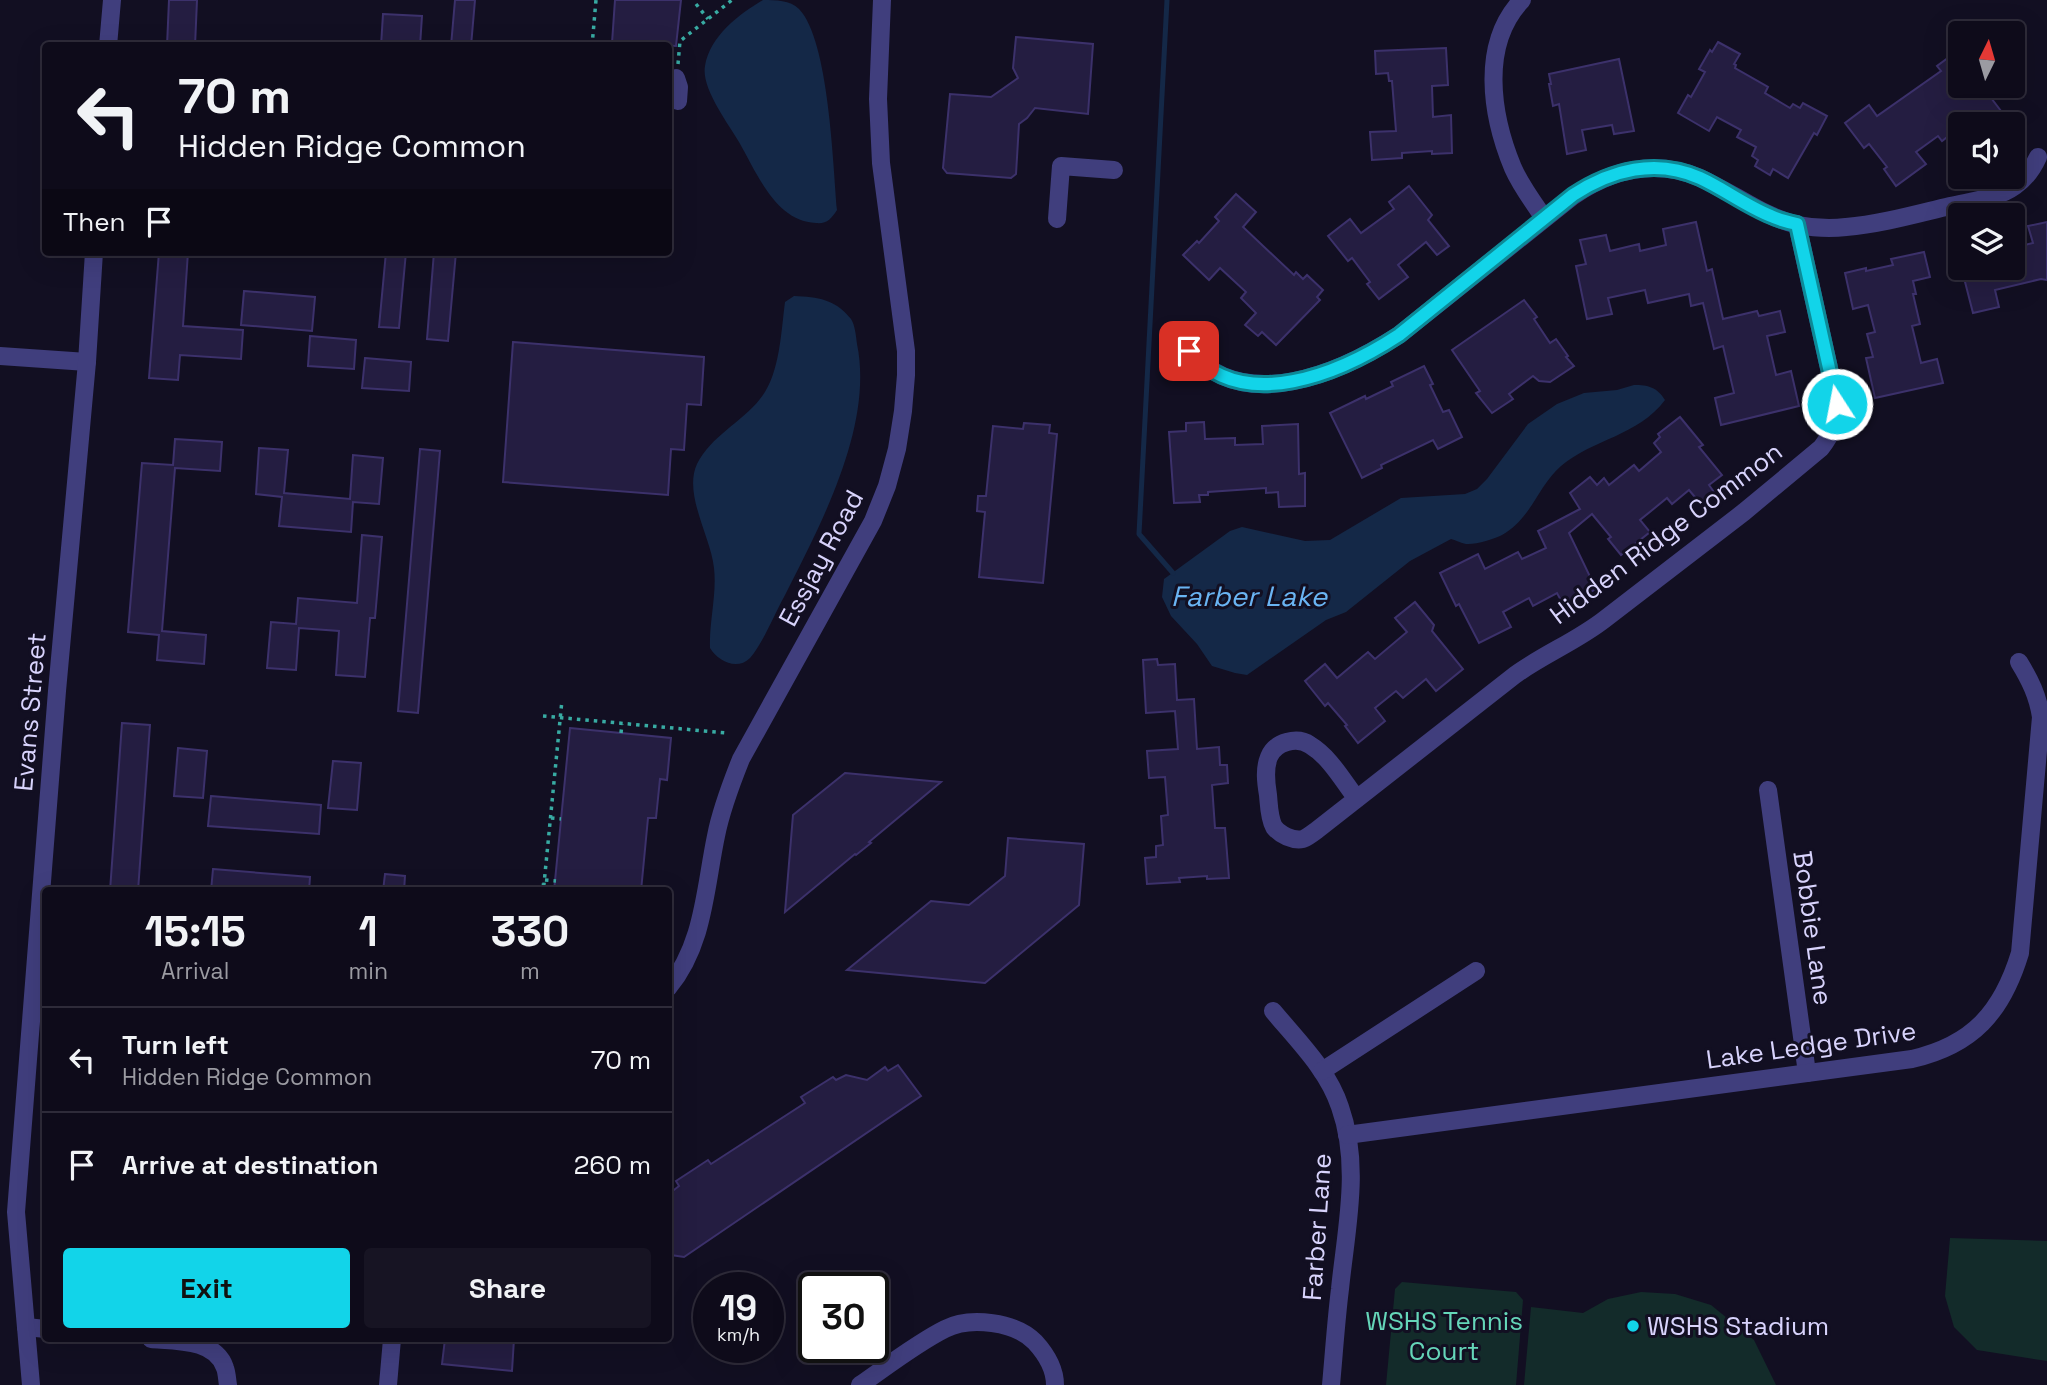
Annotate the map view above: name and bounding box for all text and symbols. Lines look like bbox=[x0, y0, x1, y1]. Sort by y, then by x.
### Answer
north arrow bbox=[1948, 21, 2025, 98]
map controls bbox=[1948, 21, 2025, 280]
text: 70 m bbox=[178, 65, 291, 127]
icon: left bbox=[63, 70, 154, 161]
button: sound bbox=[1948, 112, 2025, 189]
text: Hidden Ridge Common bbox=[178, 126, 526, 166]
icon: arrive bbox=[140, 203, 178, 241]
button: layers bbox=[1948, 203, 2025, 280]
text: Then bbox=[63, 205, 126, 239]
pin bbox=[1159, 321, 1219, 381]
icon: arrive bbox=[1170, 332, 1208, 370]
position arrow bbox=[1800, 367, 1874, 441]
street label: Hidden Ridge Common bbox=[1543, 434, 1789, 632]
street label: Essjay Road bbox=[771, 484, 871, 632]
water label: Farber Lake bbox=[1171, 578, 1329, 614]
street label: Evans Street bbox=[6, 631, 54, 793]
street label: Bobbie Lane bbox=[1785, 849, 1841, 1007]
text: 15:15 bbox=[145, 905, 246, 958]
text: 1 bbox=[359, 905, 378, 958]
text: 330 bbox=[491, 905, 569, 958]
text: Arrival bbox=[161, 956, 229, 986]
text: min bbox=[349, 956, 388, 986]
text: m bbox=[520, 956, 540, 986]
street label: Lake Ledge Drive bbox=[1704, 1013, 1918, 1077]
text: Turn left bbox=[122, 1028, 229, 1062]
icon: left bbox=[63, 1041, 101, 1079]
text: 70 m bbox=[591, 1043, 651, 1077]
text: Hidden Ridge Common bbox=[122, 1062, 372, 1092]
icon: arrive bbox=[63, 1146, 101, 1184]
text: Arrive at destination bbox=[122, 1148, 379, 1182]
text: 260 m bbox=[574, 1148, 651, 1182]
street label: Farber Lane bbox=[1295, 1152, 1339, 1302]
button: Exit bbox=[63, 1248, 350, 1328]
button: Share bbox=[364, 1248, 651, 1328]
speed limit sign: 30 bbox=[798, 1272, 889, 1363]
text: 19 bbox=[720, 1286, 757, 1330]
park label: WSHS Tennis Court bbox=[1365, 1304, 1523, 1368]
place label: WSHS Stadium bbox=[1647, 1309, 1829, 1343]
marker: WSHS Stadium bbox=[1625, 1318, 1641, 1334]
text: km/h bbox=[717, 1323, 760, 1346]

